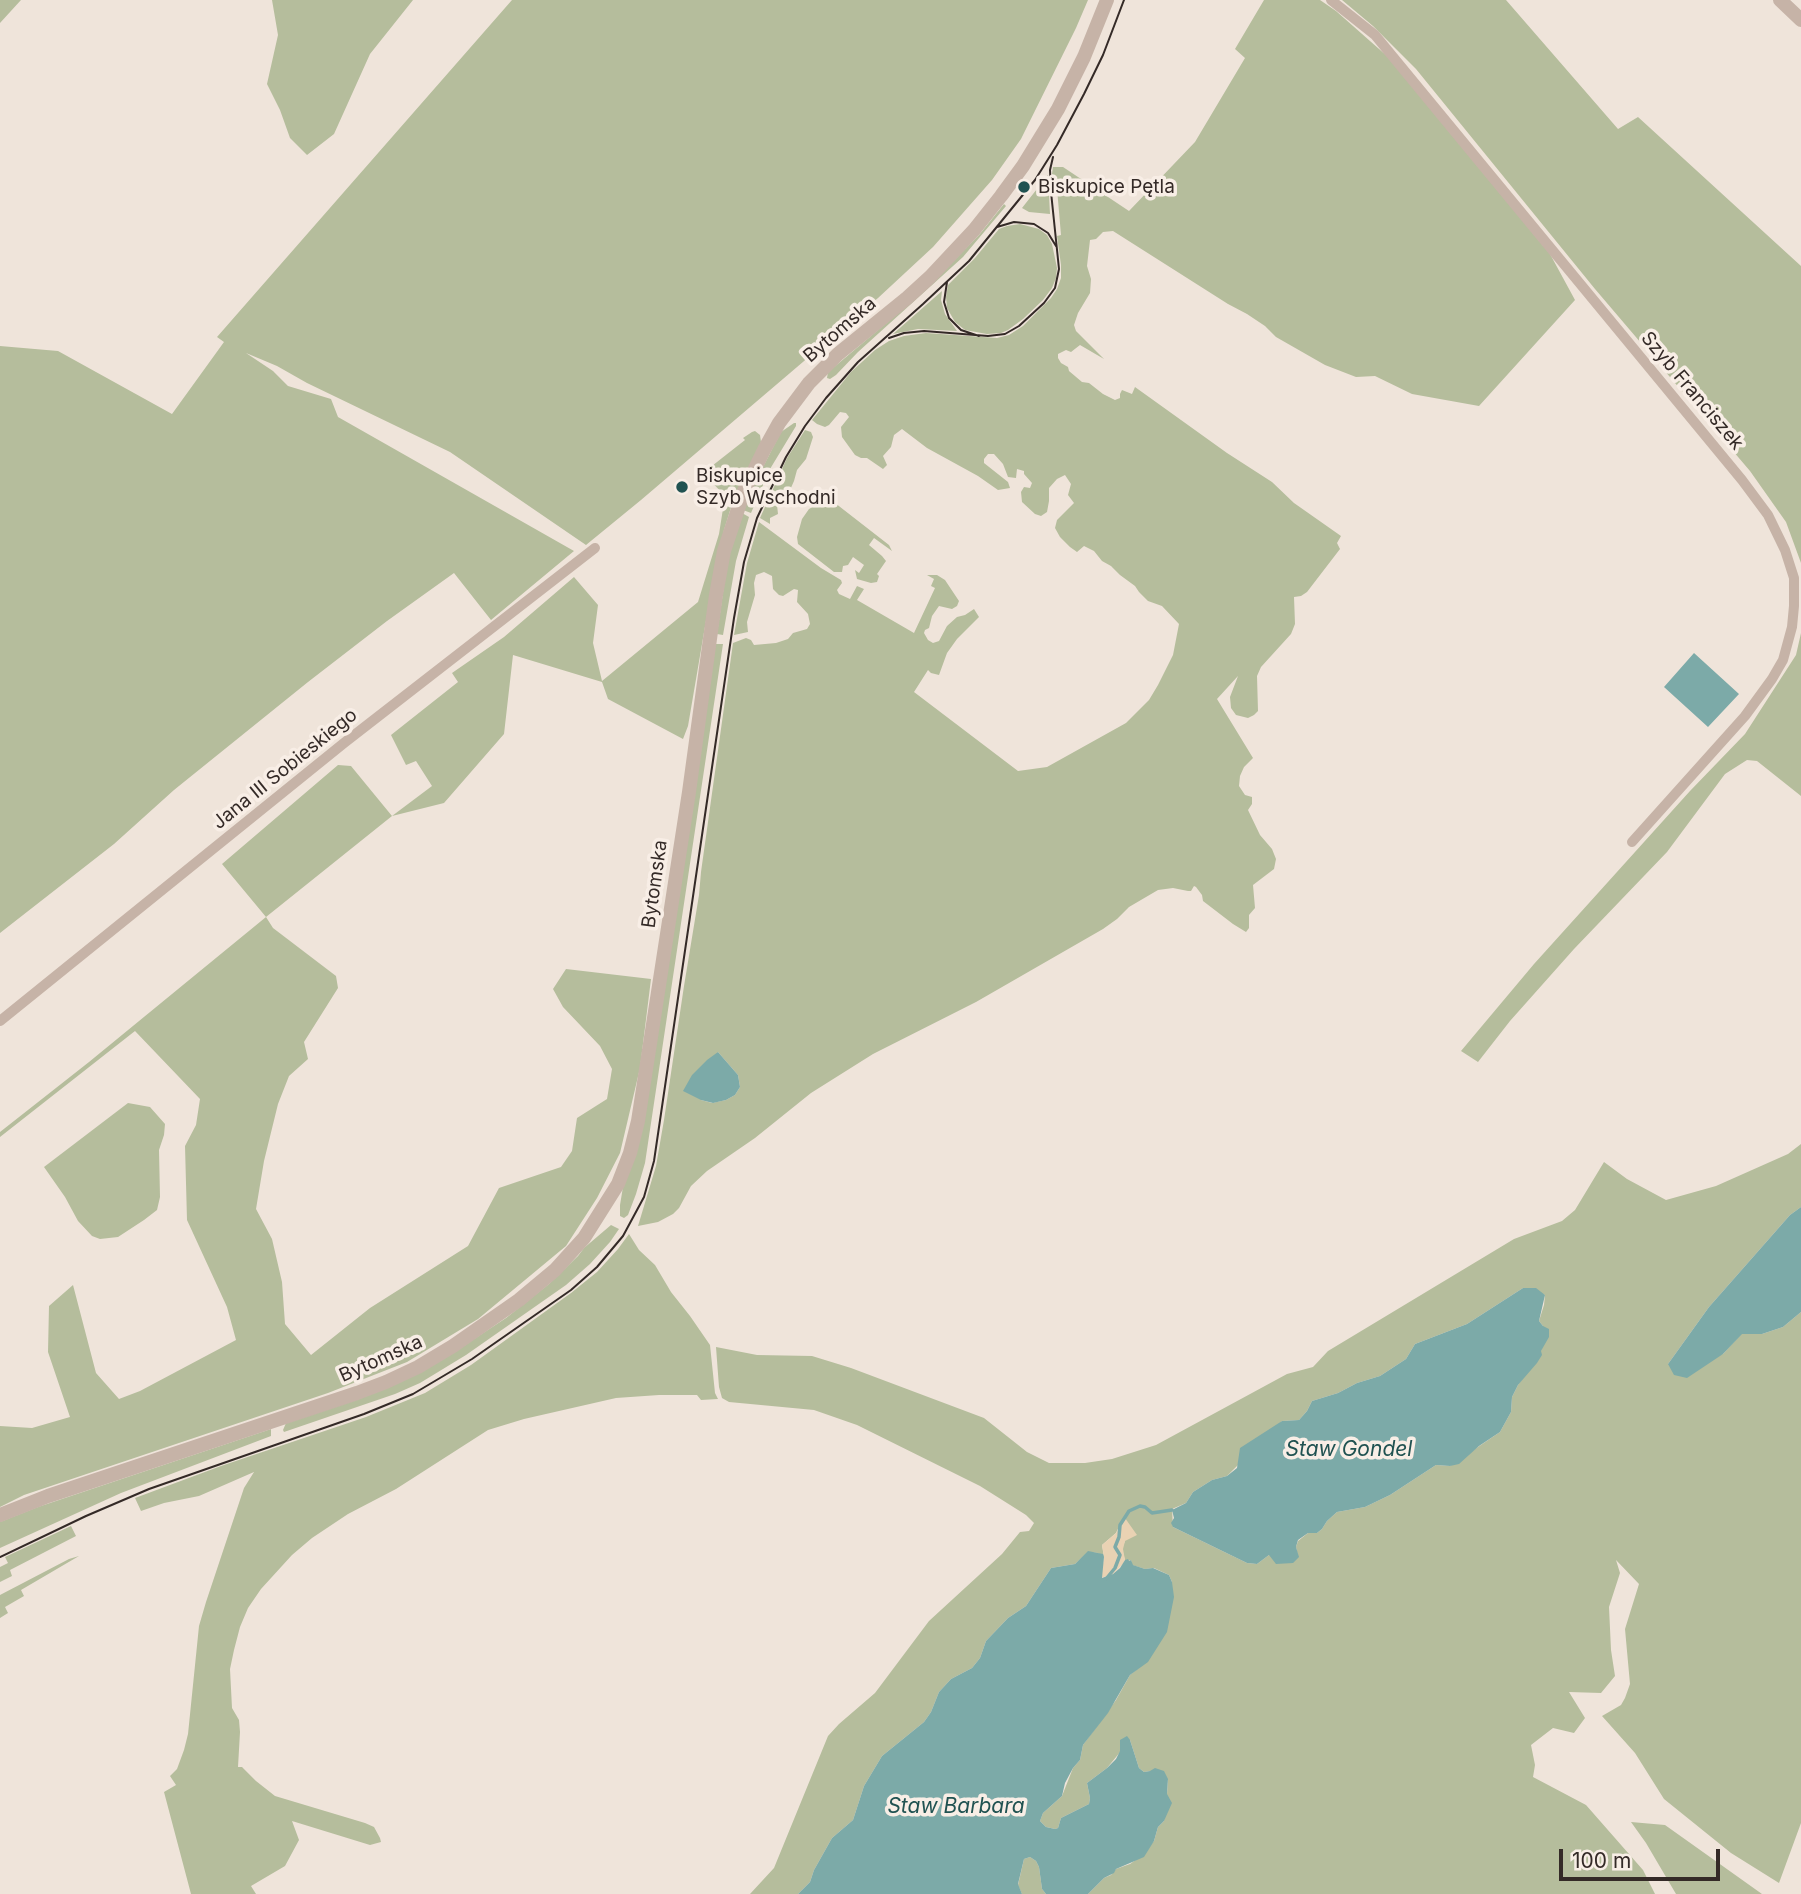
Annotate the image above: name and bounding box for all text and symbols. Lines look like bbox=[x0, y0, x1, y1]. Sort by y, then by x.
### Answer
place label: Biskupice Pętla bbox=[1038, 176, 1175, 198]
marker: Biskupice Pętla bbox=[1016, 179, 1032, 195]
street label: Bytomska bbox=[799, 292, 881, 368]
street label: Szyb Franciszek bbox=[1636, 327, 1748, 455]
place label: Biskupice Szyb Wschodni bbox=[696, 465, 835, 509]
marker: Biskupice Szyb Wschodni bbox=[674, 479, 690, 495]
street label: Jana III Sobieskiego bbox=[208, 704, 362, 834]
street label: Bytomska bbox=[638, 839, 672, 929]
street label: Bytomska bbox=[336, 1331, 426, 1387]
water label: Staw Gondel bbox=[1286, 1437, 1412, 1463]
water label: Staw Barbara bbox=[887, 1794, 1025, 1820]
scale bar bbox=[1563, 1834, 1724, 1878]
text: 100 m bbox=[1572, 1848, 1631, 1873]

